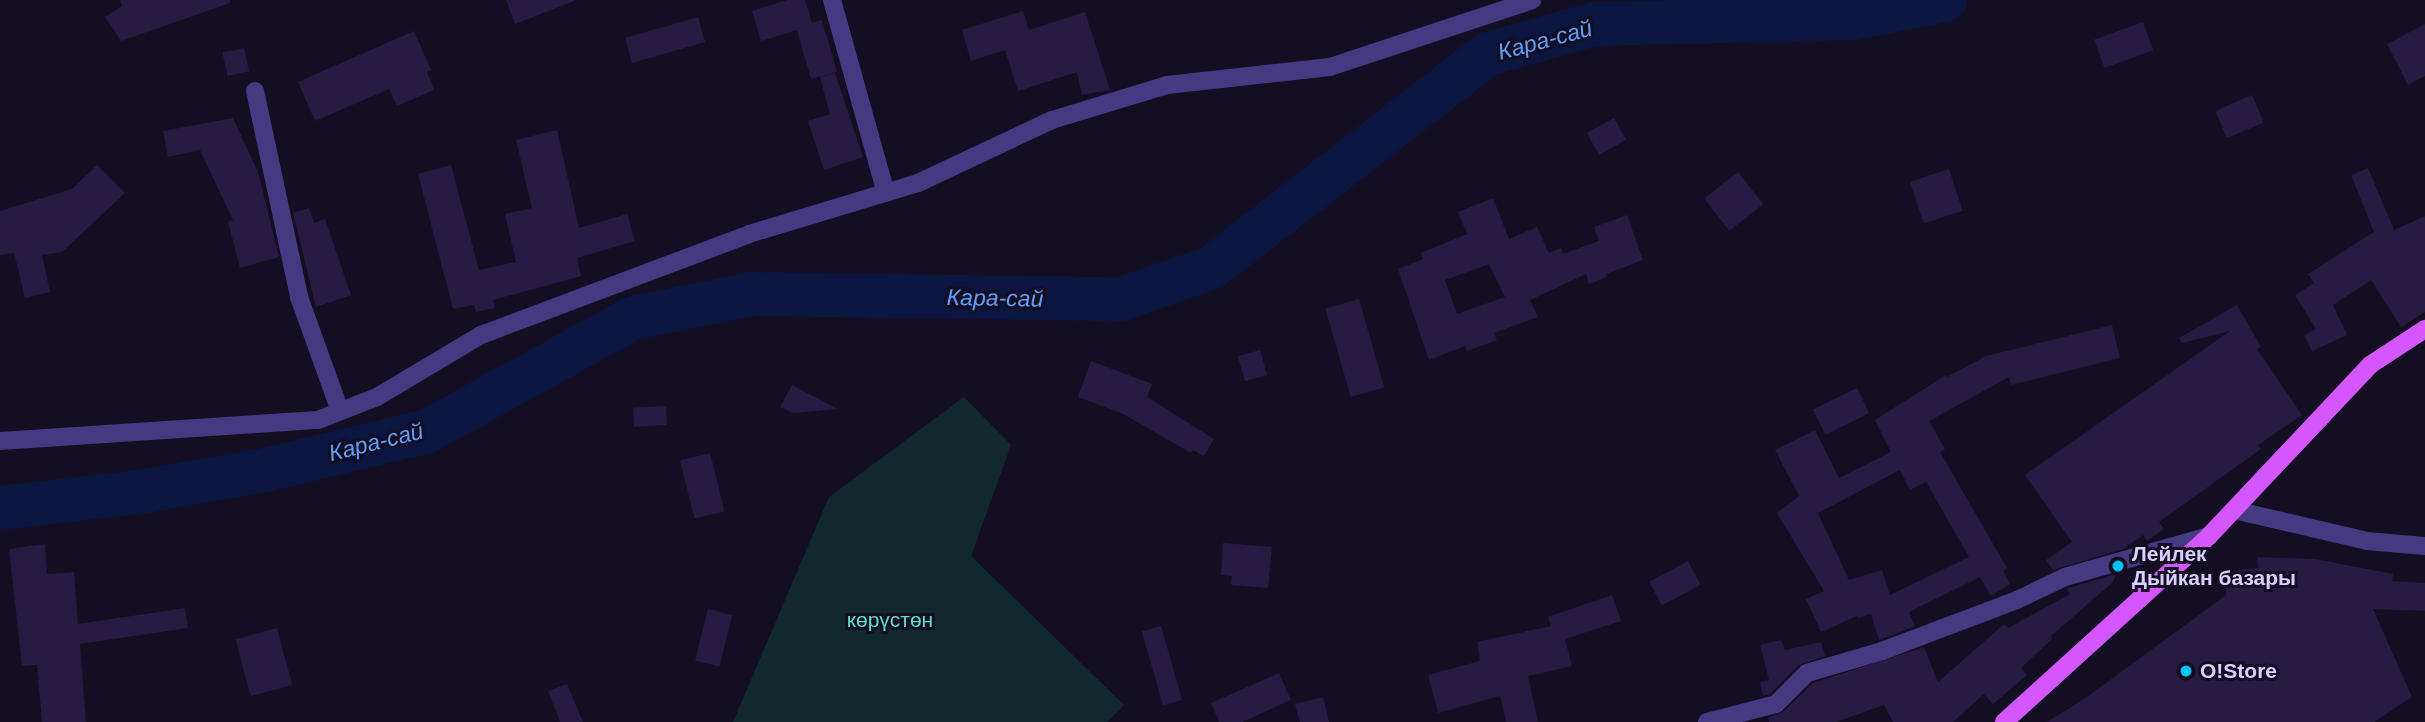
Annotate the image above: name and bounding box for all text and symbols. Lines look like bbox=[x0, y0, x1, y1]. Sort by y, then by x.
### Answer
water label: Кара-сай bbox=[1495, 14, 1595, 66]
water label: Кара-сай bbox=[946, 283, 1044, 313]
water label: Кара-сай bbox=[326, 417, 426, 467]
place label: Лейлек Дыйкан базары bbox=[2132, 541, 2296, 591]
marker: Лейлек Дыйкан базары bbox=[2110, 558, 2126, 574]
park label: көрүстөн bbox=[847, 607, 933, 633]
place label: O!Store bbox=[2200, 658, 2277, 684]
marker: O!Store bbox=[2178, 663, 2194, 679]

